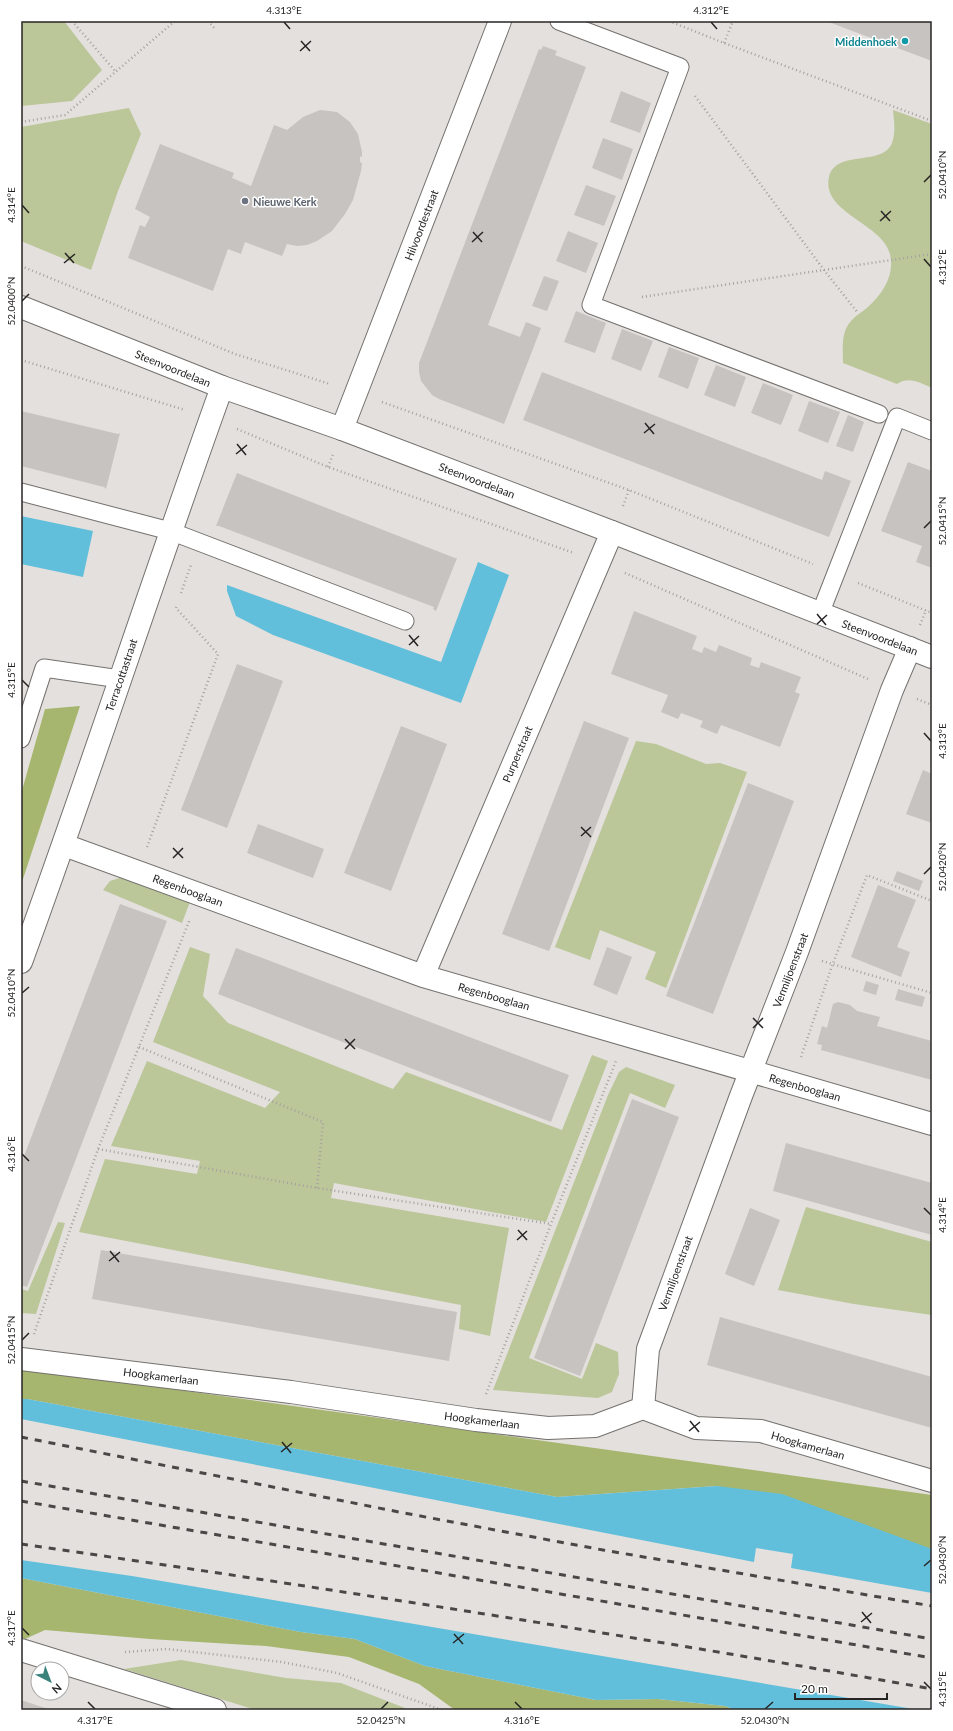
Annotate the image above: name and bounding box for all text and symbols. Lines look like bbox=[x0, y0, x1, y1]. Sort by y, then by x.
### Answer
text: 4.313°E bbox=[266, 4, 302, 16]
text: 4.312°E bbox=[693, 4, 729, 16]
place label: Middenhoek bbox=[835, 35, 897, 48]
marker: Middenhoek bbox=[900, 36, 910, 46]
text: 52.0410°N bbox=[936, 151, 948, 199]
text: 4.314°E bbox=[5, 187, 17, 223]
street label: Hilvoordestraat bbox=[402, 188, 440, 262]
place label: Nieuwe Kerk bbox=[253, 195, 317, 208]
marker: Nieuwe Kerk bbox=[240, 196, 250, 206]
text: 4.312°E bbox=[936, 249, 948, 285]
text: 52.0400°N bbox=[5, 277, 17, 325]
street label: Steenvoordelaan bbox=[133, 347, 213, 389]
street label: Steenvoordelaan bbox=[437, 459, 517, 501]
text: 52.0415°N bbox=[936, 497, 948, 545]
street label: Steenvoordelaan bbox=[840, 616, 920, 658]
street label: Terracottastraat bbox=[102, 637, 140, 713]
text: 4.315°E bbox=[5, 662, 17, 698]
text: 4.313°E bbox=[936, 723, 948, 759]
street label: Purperstraat bbox=[499, 724, 535, 784]
text: 52.0420°N bbox=[936, 843, 948, 891]
street label: Regenbooglaan bbox=[151, 871, 225, 909]
street label: Vermiljoenstraat bbox=[770, 931, 810, 1009]
text: 52.0410°N bbox=[5, 969, 17, 1017]
street label: Regenbooglaan bbox=[457, 980, 531, 1012]
street label: Regenbooglaan bbox=[768, 1071, 842, 1103]
text: 4.316°E bbox=[5, 1136, 17, 1172]
text: 4.314°E bbox=[936, 1197, 948, 1233]
street label: Vermiljoenstraat bbox=[655, 1234, 695, 1312]
text: 52.0415°N bbox=[5, 1316, 17, 1364]
street label: Hoogkamerlaan bbox=[122, 1365, 200, 1387]
street label: Hoogkamerlaan bbox=[443, 1409, 521, 1431]
street label: Hoogkamerlaan bbox=[770, 1428, 846, 1462]
text: 52.0430°N bbox=[936, 1536, 948, 1584]
text: 4.317°E bbox=[5, 1610, 17, 1646]
north arrow bbox=[30, 1661, 70, 1701]
text: 4.315°E bbox=[936, 1671, 948, 1707]
scale bar bbox=[795, 1675, 887, 1701]
text: N bbox=[50, 1681, 65, 1696]
text: 20 m bbox=[801, 1681, 828, 1696]
text: 4.317°E bbox=[77, 1714, 113, 1726]
text: 52.0425°N bbox=[357, 1714, 405, 1726]
text: 4.316°E bbox=[504, 1714, 540, 1726]
text: 52.0430°N bbox=[741, 1714, 789, 1726]

